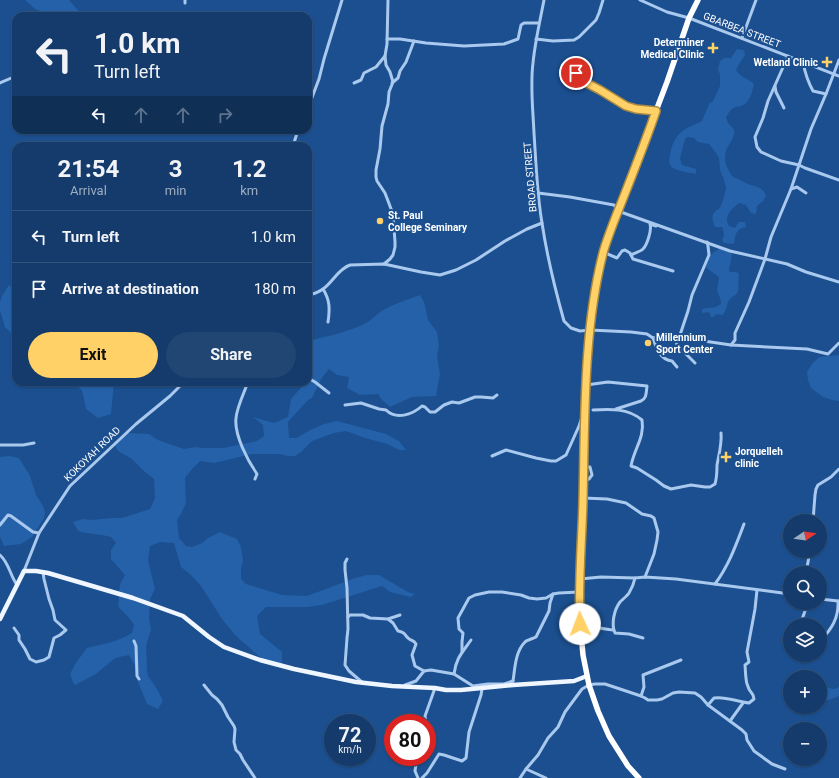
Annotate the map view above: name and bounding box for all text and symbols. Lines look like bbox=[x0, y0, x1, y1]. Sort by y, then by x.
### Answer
street label: GBARBEA STREET bbox=[702, 10, 782, 50]
text: 1.0 km bbox=[94, 27, 180, 60]
icon: left bbox=[28, 28, 80, 80]
place label: Determiner Medical Clinic bbox=[641, 37, 704, 60]
marker: Determiner Medical Clinic bbox=[707, 42, 719, 54]
pin bbox=[559, 56, 593, 90]
marker: Wetland Clinic bbox=[821, 56, 833, 68]
place label: Wetland Clinic bbox=[754, 57, 818, 68]
text: Turn left bbox=[94, 61, 160, 82]
icon: arrive bbox=[565, 62, 587, 84]
icon: left bbox=[88, 104, 110, 126]
icon: ahead bbox=[130, 104, 152, 126]
icon: ahead bbox=[172, 104, 194, 126]
icon: right bbox=[214, 104, 236, 126]
street label: BROAD STREET bbox=[521, 142, 539, 212]
text: 21:54 bbox=[57, 155, 119, 183]
text: 3 bbox=[169, 155, 183, 183]
text: 1.2 bbox=[232, 155, 267, 183]
text: Arrival bbox=[70, 183, 107, 198]
text: min bbox=[165, 183, 187, 198]
text: km bbox=[240, 183, 258, 198]
place label: St. Paul College Seminary bbox=[388, 210, 468, 233]
marker: St. Paul College Seminary bbox=[375, 216, 385, 226]
icon: left bbox=[28, 226, 50, 248]
text: Turn left bbox=[62, 228, 119, 246]
text: 1.0 km bbox=[251, 228, 296, 246]
icon: arrive bbox=[28, 278, 50, 300]
text: Arrive at destination bbox=[62, 280, 199, 298]
text: 180 m bbox=[254, 280, 296, 298]
button: Exit bbox=[28, 332, 158, 378]
button: Share bbox=[166, 332, 296, 378]
place label: Millennium Sport Center bbox=[656, 332, 714, 355]
marker: Millennium Sport Center bbox=[643, 338, 653, 348]
street label: KOKOYAH ROAD bbox=[62, 425, 122, 483]
place label: Jorquelleh clinic bbox=[735, 446, 783, 469]
marker: Jorquelleh clinic bbox=[720, 451, 732, 463]
north arrow bbox=[783, 514, 827, 558]
map controls bbox=[783, 514, 827, 766]
button: search bbox=[783, 566, 827, 610]
position arrow bbox=[559, 603, 601, 645]
button: layers bbox=[783, 618, 827, 662]
button: + bbox=[783, 670, 827, 714]
speed limit sign: 80 bbox=[384, 714, 436, 766]
button: − bbox=[783, 722, 827, 766]
text: 72 bbox=[339, 723, 361, 747]
text: km/h bbox=[338, 744, 362, 755]

